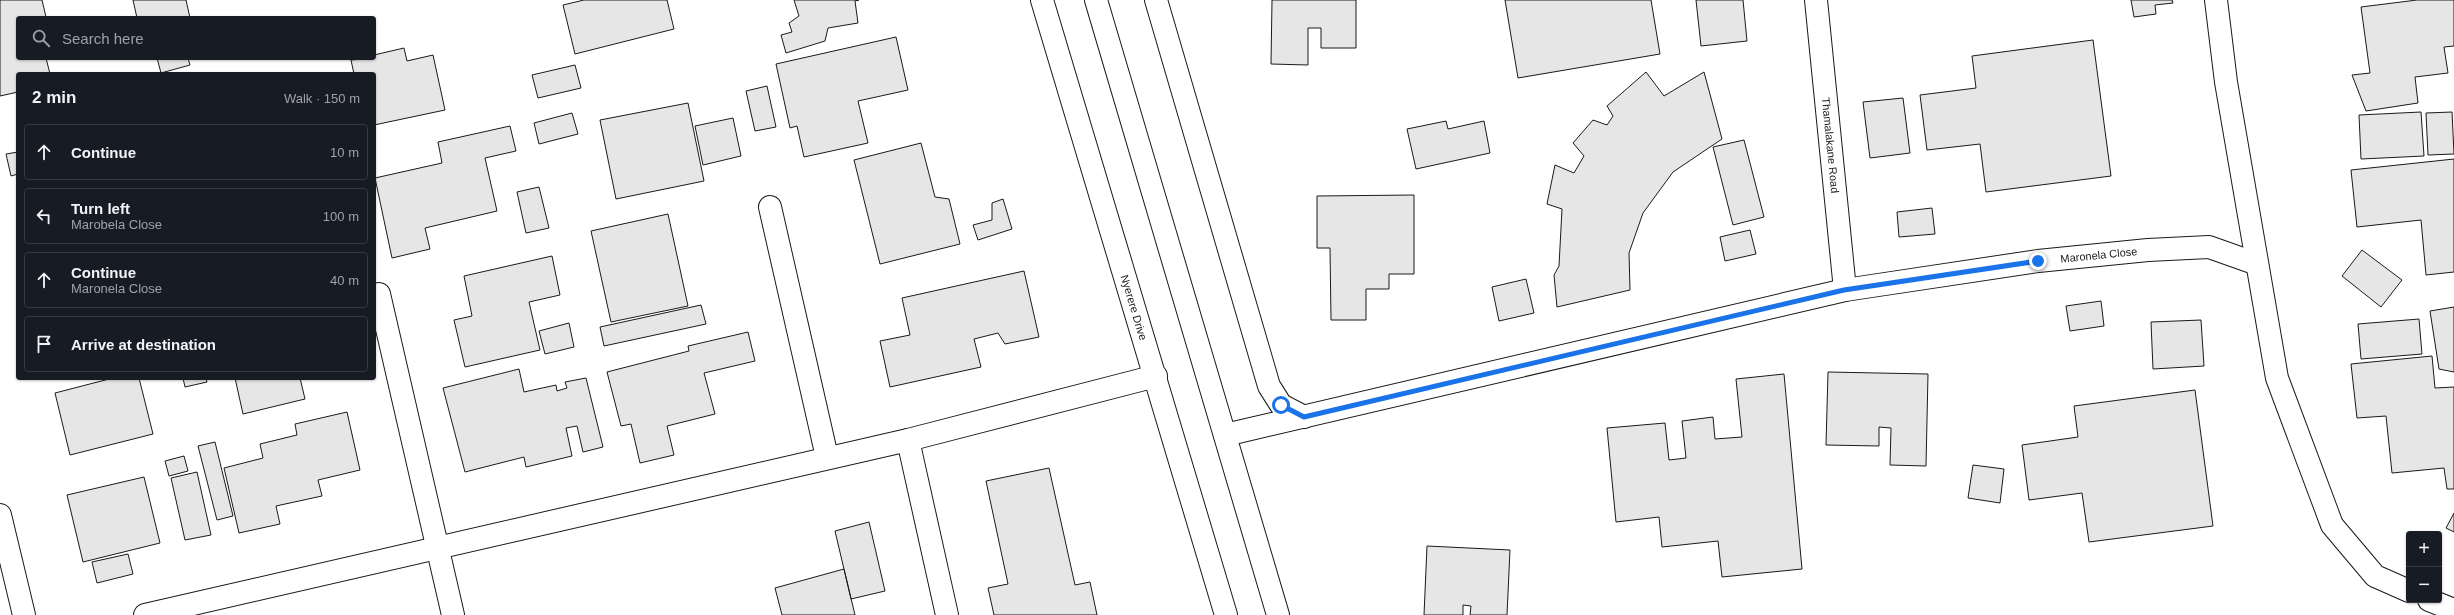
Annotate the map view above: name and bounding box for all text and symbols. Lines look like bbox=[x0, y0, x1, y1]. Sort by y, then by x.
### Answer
search box bbox=[16, 16, 376, 60]
icon: search bbox=[30, 27, 52, 49]
text: Search here bbox=[62, 30, 144, 47]
text: 2 min bbox=[32, 88, 76, 107]
text: Walk · 150 m bbox=[284, 91, 360, 106]
street label: Thamalakane Road bbox=[1820, 97, 1841, 194]
icon: ahead bbox=[33, 141, 55, 163]
text: Continue bbox=[71, 144, 136, 161]
text: 10 m bbox=[330, 145, 359, 160]
text: Turn left bbox=[71, 200, 130, 217]
icon: left bbox=[33, 205, 55, 227]
text: 100 m bbox=[323, 209, 359, 224]
text: Marobela Close bbox=[71, 217, 162, 232]
street label: Maronela Close bbox=[2060, 245, 2138, 265]
route end bbox=[2029, 252, 2047, 270]
text: Continue bbox=[71, 264, 136, 281]
icon: ahead bbox=[33, 269, 55, 291]
text: 40 m bbox=[330, 273, 359, 288]
street label: Nyerere Drive bbox=[1119, 273, 1149, 342]
text: Maronela Close bbox=[71, 281, 162, 296]
icon: arrive bbox=[33, 333, 55, 355]
text: Arrive at destination bbox=[71, 336, 216, 353]
route start bbox=[1272, 396, 1290, 414]
map controls bbox=[2406, 531, 2442, 603]
button: + bbox=[2406, 531, 2442, 567]
button: − bbox=[2406, 567, 2442, 603]

